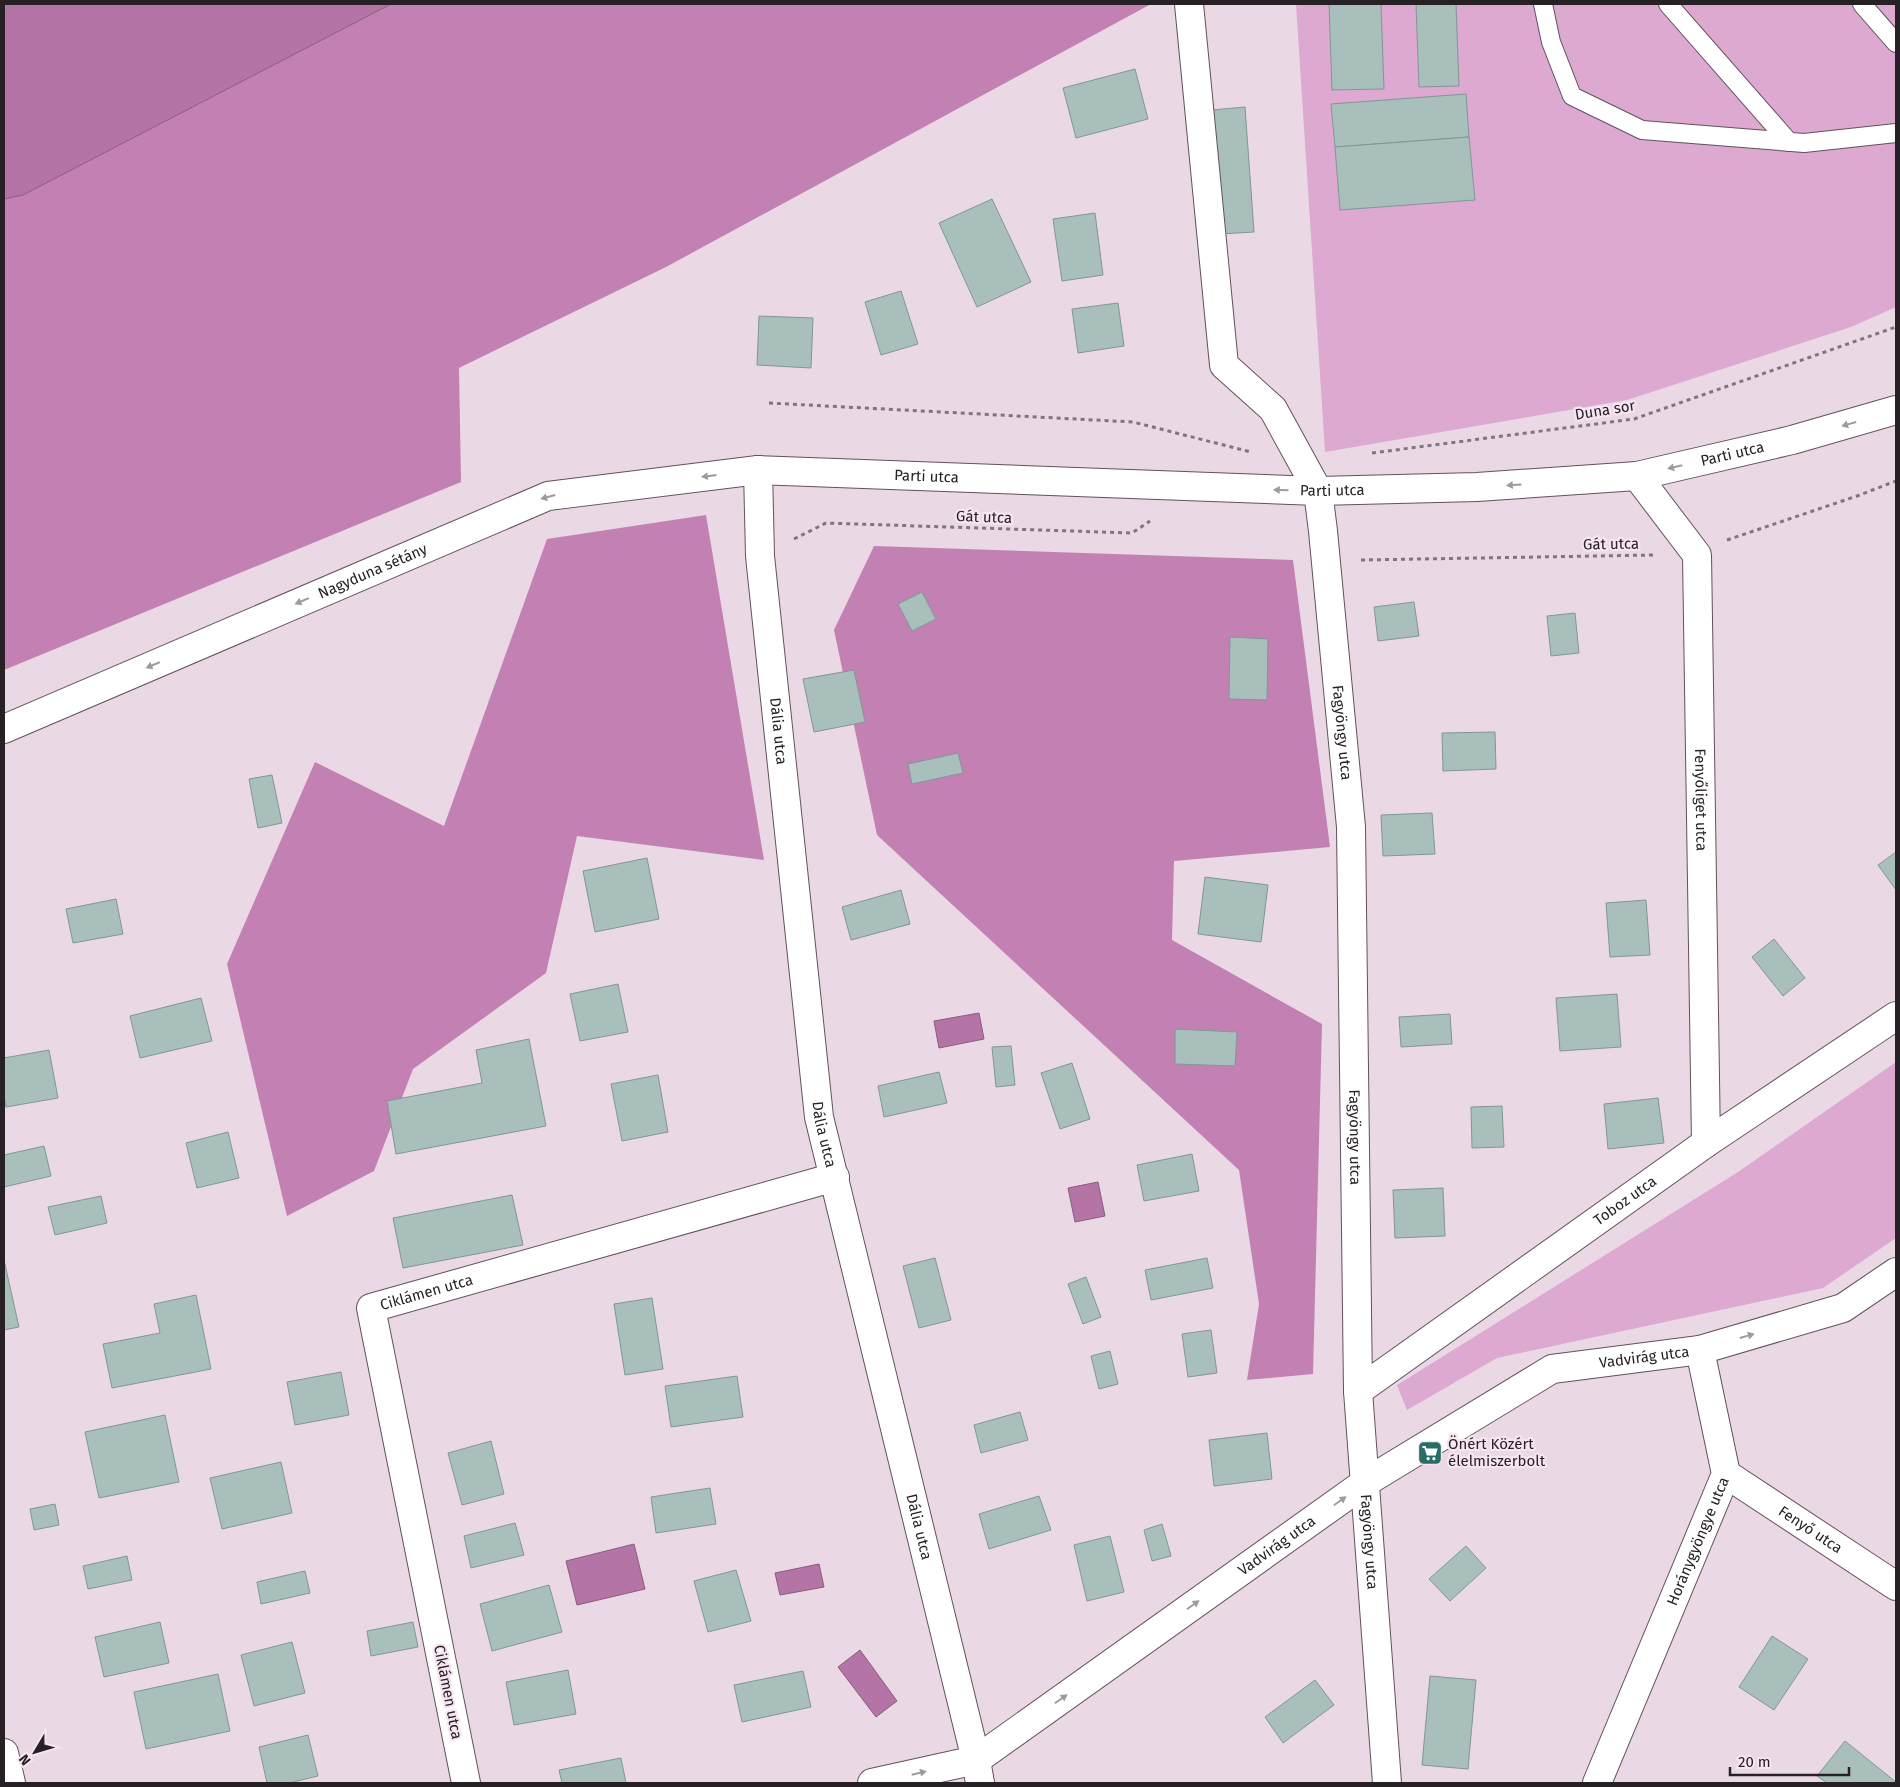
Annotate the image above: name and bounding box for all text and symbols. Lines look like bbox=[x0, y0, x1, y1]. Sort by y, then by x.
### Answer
street label: Duna sor bbox=[1574, 396, 1637, 424]
one-way arrow bbox=[1842, 420, 1857, 428]
street label: Parti utca bbox=[1699, 438, 1766, 470]
one-way arrow bbox=[1667, 463, 1682, 471]
street label: Parti utca bbox=[894, 466, 959, 487]
one-way arrow bbox=[701, 472, 717, 480]
street label: Parti utca bbox=[1300, 481, 1365, 500]
one-way arrow bbox=[1505, 481, 1521, 489]
one-way arrow bbox=[1273, 485, 1289, 493]
one-way arrow bbox=[541, 493, 556, 501]
street label: Gát utca bbox=[956, 507, 1012, 527]
street label: Gát utca bbox=[1583, 535, 1639, 553]
street label: Nagyduna sétány bbox=[315, 540, 430, 602]
one-way arrow bbox=[295, 598, 309, 606]
one-way arrow bbox=[146, 662, 160, 670]
street label: Fagyöngy utca bbox=[1329, 684, 1356, 781]
street label: Dália utca bbox=[766, 697, 791, 766]
street label: Fenyőliget utca bbox=[1691, 748, 1711, 851]
street label: Fagyöngy utca bbox=[1345, 1089, 1364, 1185]
street label: Dália utca bbox=[808, 1100, 840, 1169]
street label: Toboz utca bbox=[1590, 1172, 1660, 1229]
street label: Ciklámen utca bbox=[378, 1271, 475, 1314]
one-way arrow bbox=[1740, 1332, 1755, 1340]
street label: Vadvirág utca bbox=[1598, 1342, 1690, 1372]
place label: Önért Közért élelmiszerbolt bbox=[1448, 1435, 1546, 1470]
supermarket icon: Önért Közért élelmiszerbolt bbox=[1417, 1440, 1443, 1466]
street label: Horánygyöngye utca bbox=[1663, 1474, 1733, 1608]
street label: Dália utca bbox=[902, 1492, 936, 1562]
street label: Fagyöngy utca bbox=[1357, 1494, 1382, 1590]
one-way arrow bbox=[1333, 1496, 1347, 1506]
street label: Fenyő utca bbox=[1775, 1502, 1846, 1557]
street label: Vadvirág utca bbox=[1235, 1512, 1319, 1579]
one-way arrow bbox=[1187, 1600, 1200, 1610]
street label: Ciklámen utca bbox=[430, 1643, 466, 1741]
one-way arrow bbox=[1054, 1694, 1068, 1704]
north arrow bbox=[10, 1727, 60, 1777]
scale bar bbox=[1730, 1744, 1849, 1776]
text: N bbox=[16, 1751, 35, 1769]
text: 20 m bbox=[1738, 1753, 1771, 1771]
one-way arrow bbox=[912, 1769, 927, 1777]

